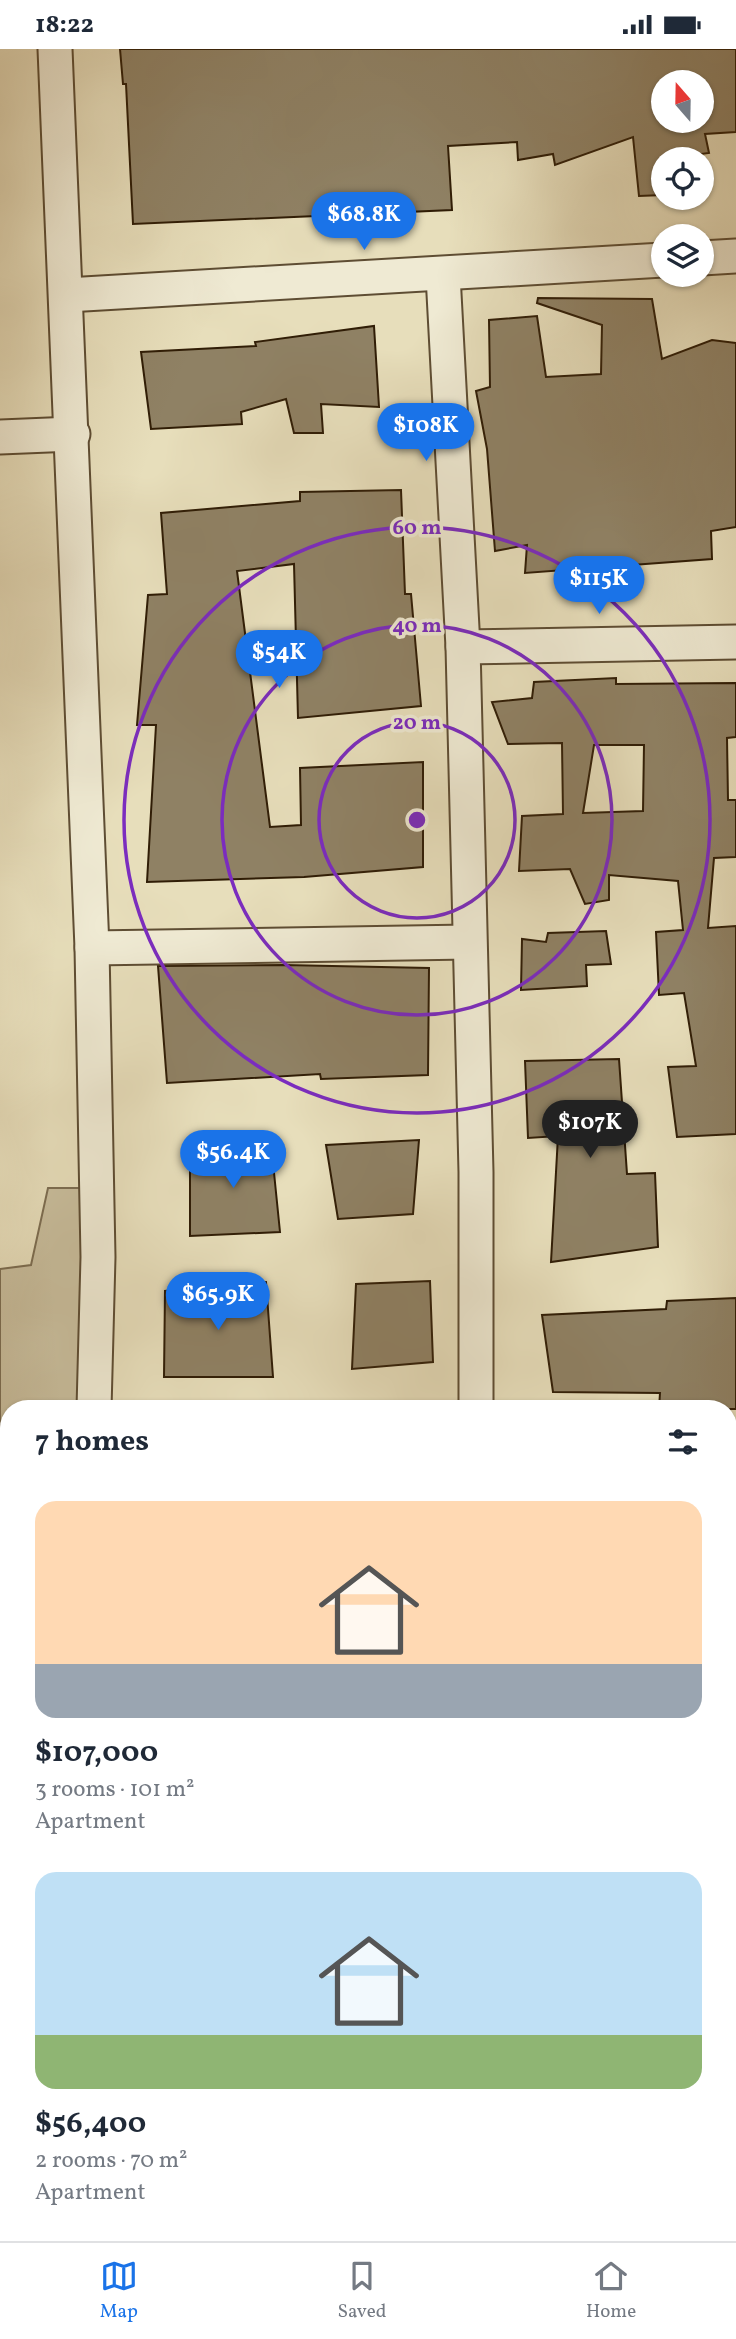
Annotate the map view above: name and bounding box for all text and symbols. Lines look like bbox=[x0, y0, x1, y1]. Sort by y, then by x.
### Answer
text: 18:22 bbox=[35, 7, 94, 43]
north arrow bbox=[651, 70, 714, 133]
map controls bbox=[651, 70, 714, 287]
button: locate bbox=[651, 147, 714, 210]
pin: $68.8K bbox=[307, 193, 421, 252]
text: $68.8K bbox=[327, 199, 401, 231]
button: layers bbox=[651, 224, 714, 287]
pin: $108K bbox=[377, 403, 475, 463]
text: $108K bbox=[393, 410, 459, 442]
text: 60 m bbox=[393, 514, 441, 543]
pin: $115K bbox=[550, 557, 648, 616]
text: $115K bbox=[569, 563, 629, 595]
text: 40 m bbox=[392, 612, 442, 641]
pin: $54K bbox=[238, 631, 320, 690]
text: $54K bbox=[252, 637, 306, 669]
text: 20 m bbox=[393, 709, 441, 738]
centre of rings bbox=[405, 808, 429, 832]
pin: $107K bbox=[541, 1101, 639, 1160]
text: $107K bbox=[558, 1107, 622, 1139]
pin: $56.4K bbox=[176, 1131, 290, 1190]
text: $56.4K bbox=[196, 1137, 270, 1169]
pin: $65.9K bbox=[161, 1273, 275, 1332]
text: $65.9K bbox=[182, 1279, 254, 1311]
text: 7 homes bbox=[35, 1421, 149, 1463]
icon: filters bbox=[664, 1423, 702, 1461]
icon: home bbox=[306, 1547, 432, 1673]
text: $107,000 bbox=[35, 1732, 158, 1774]
text: 3 rooms · 101 m² bbox=[35, 1774, 195, 1806]
text: Apartment bbox=[35, 1806, 146, 1838]
icon: home bbox=[306, 1918, 432, 2044]
text: $56,400 bbox=[35, 2103, 146, 2145]
text: 2 rooms · 70 m² bbox=[35, 2145, 188, 2177]
text: Apartment bbox=[35, 2177, 146, 2209]
tab: Map bbox=[100, 2257, 138, 2325]
tab: Saved bbox=[337, 2257, 386, 2325]
tab: Home bbox=[586, 2257, 636, 2325]

